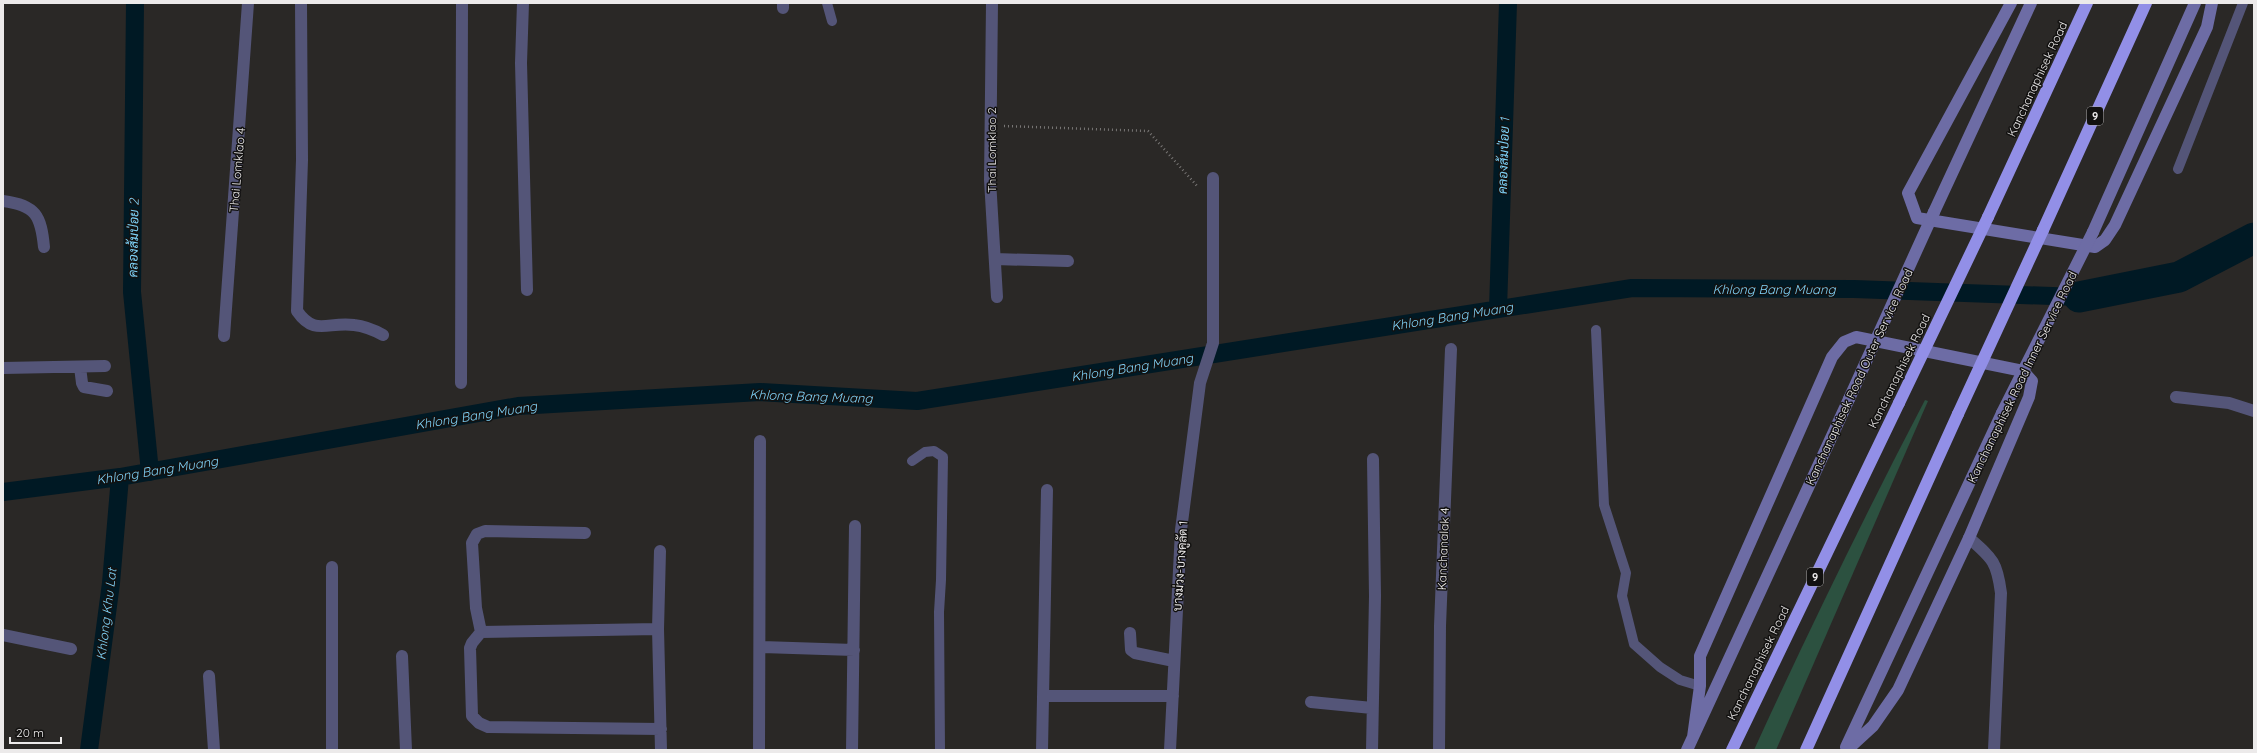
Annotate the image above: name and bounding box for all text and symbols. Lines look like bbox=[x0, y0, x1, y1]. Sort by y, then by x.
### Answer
street label: Kanchanaphisek Road bbox=[2004, 19, 2070, 139]
street label: Thai Lomklao 2 bbox=[984, 107, 999, 193]
road number: 9 bbox=[2087, 107, 2103, 125]
water label: คลองส้มป่อย 1 bbox=[1494, 116, 1512, 194]
street label: Thai Lomklao 4 bbox=[226, 127, 248, 213]
water label: คลองส้มป่อย 2 bbox=[124, 197, 142, 278]
street label: Kanchanaphisek Road Outer Service Road bbox=[1802, 266, 1916, 488]
street label: Kanchanaphisek Road Inner Service Road bbox=[1964, 269, 2080, 485]
water label: Khlong Bang Muang bbox=[1712, 281, 1836, 297]
water label: Khlong Bang Muang bbox=[1390, 298, 1515, 334]
street label: Kanchanaphisek Road bbox=[1865, 311, 1933, 431]
water label: Khlong Bang Muang bbox=[1070, 349, 1195, 385]
water label: Khlong Bang Muang bbox=[749, 386, 874, 406]
water label: Khlong Bang Muang bbox=[414, 397, 539, 433]
water label: Khlong Bang Muang bbox=[95, 452, 220, 488]
street label: Kanchanalak 4 bbox=[1434, 507, 1452, 591]
street label: บางม่วง-บางคูลัด 1 bbox=[1169, 520, 1192, 612]
water label: Khlong Khu Lat bbox=[92, 566, 120, 661]
road number: 9 bbox=[1807, 568, 1823, 586]
street label: Kanchanaphisek Road bbox=[1724, 603, 1792, 723]
scale bar bbox=[10, 719, 61, 745]
text: 20 m bbox=[16, 725, 44, 740]

